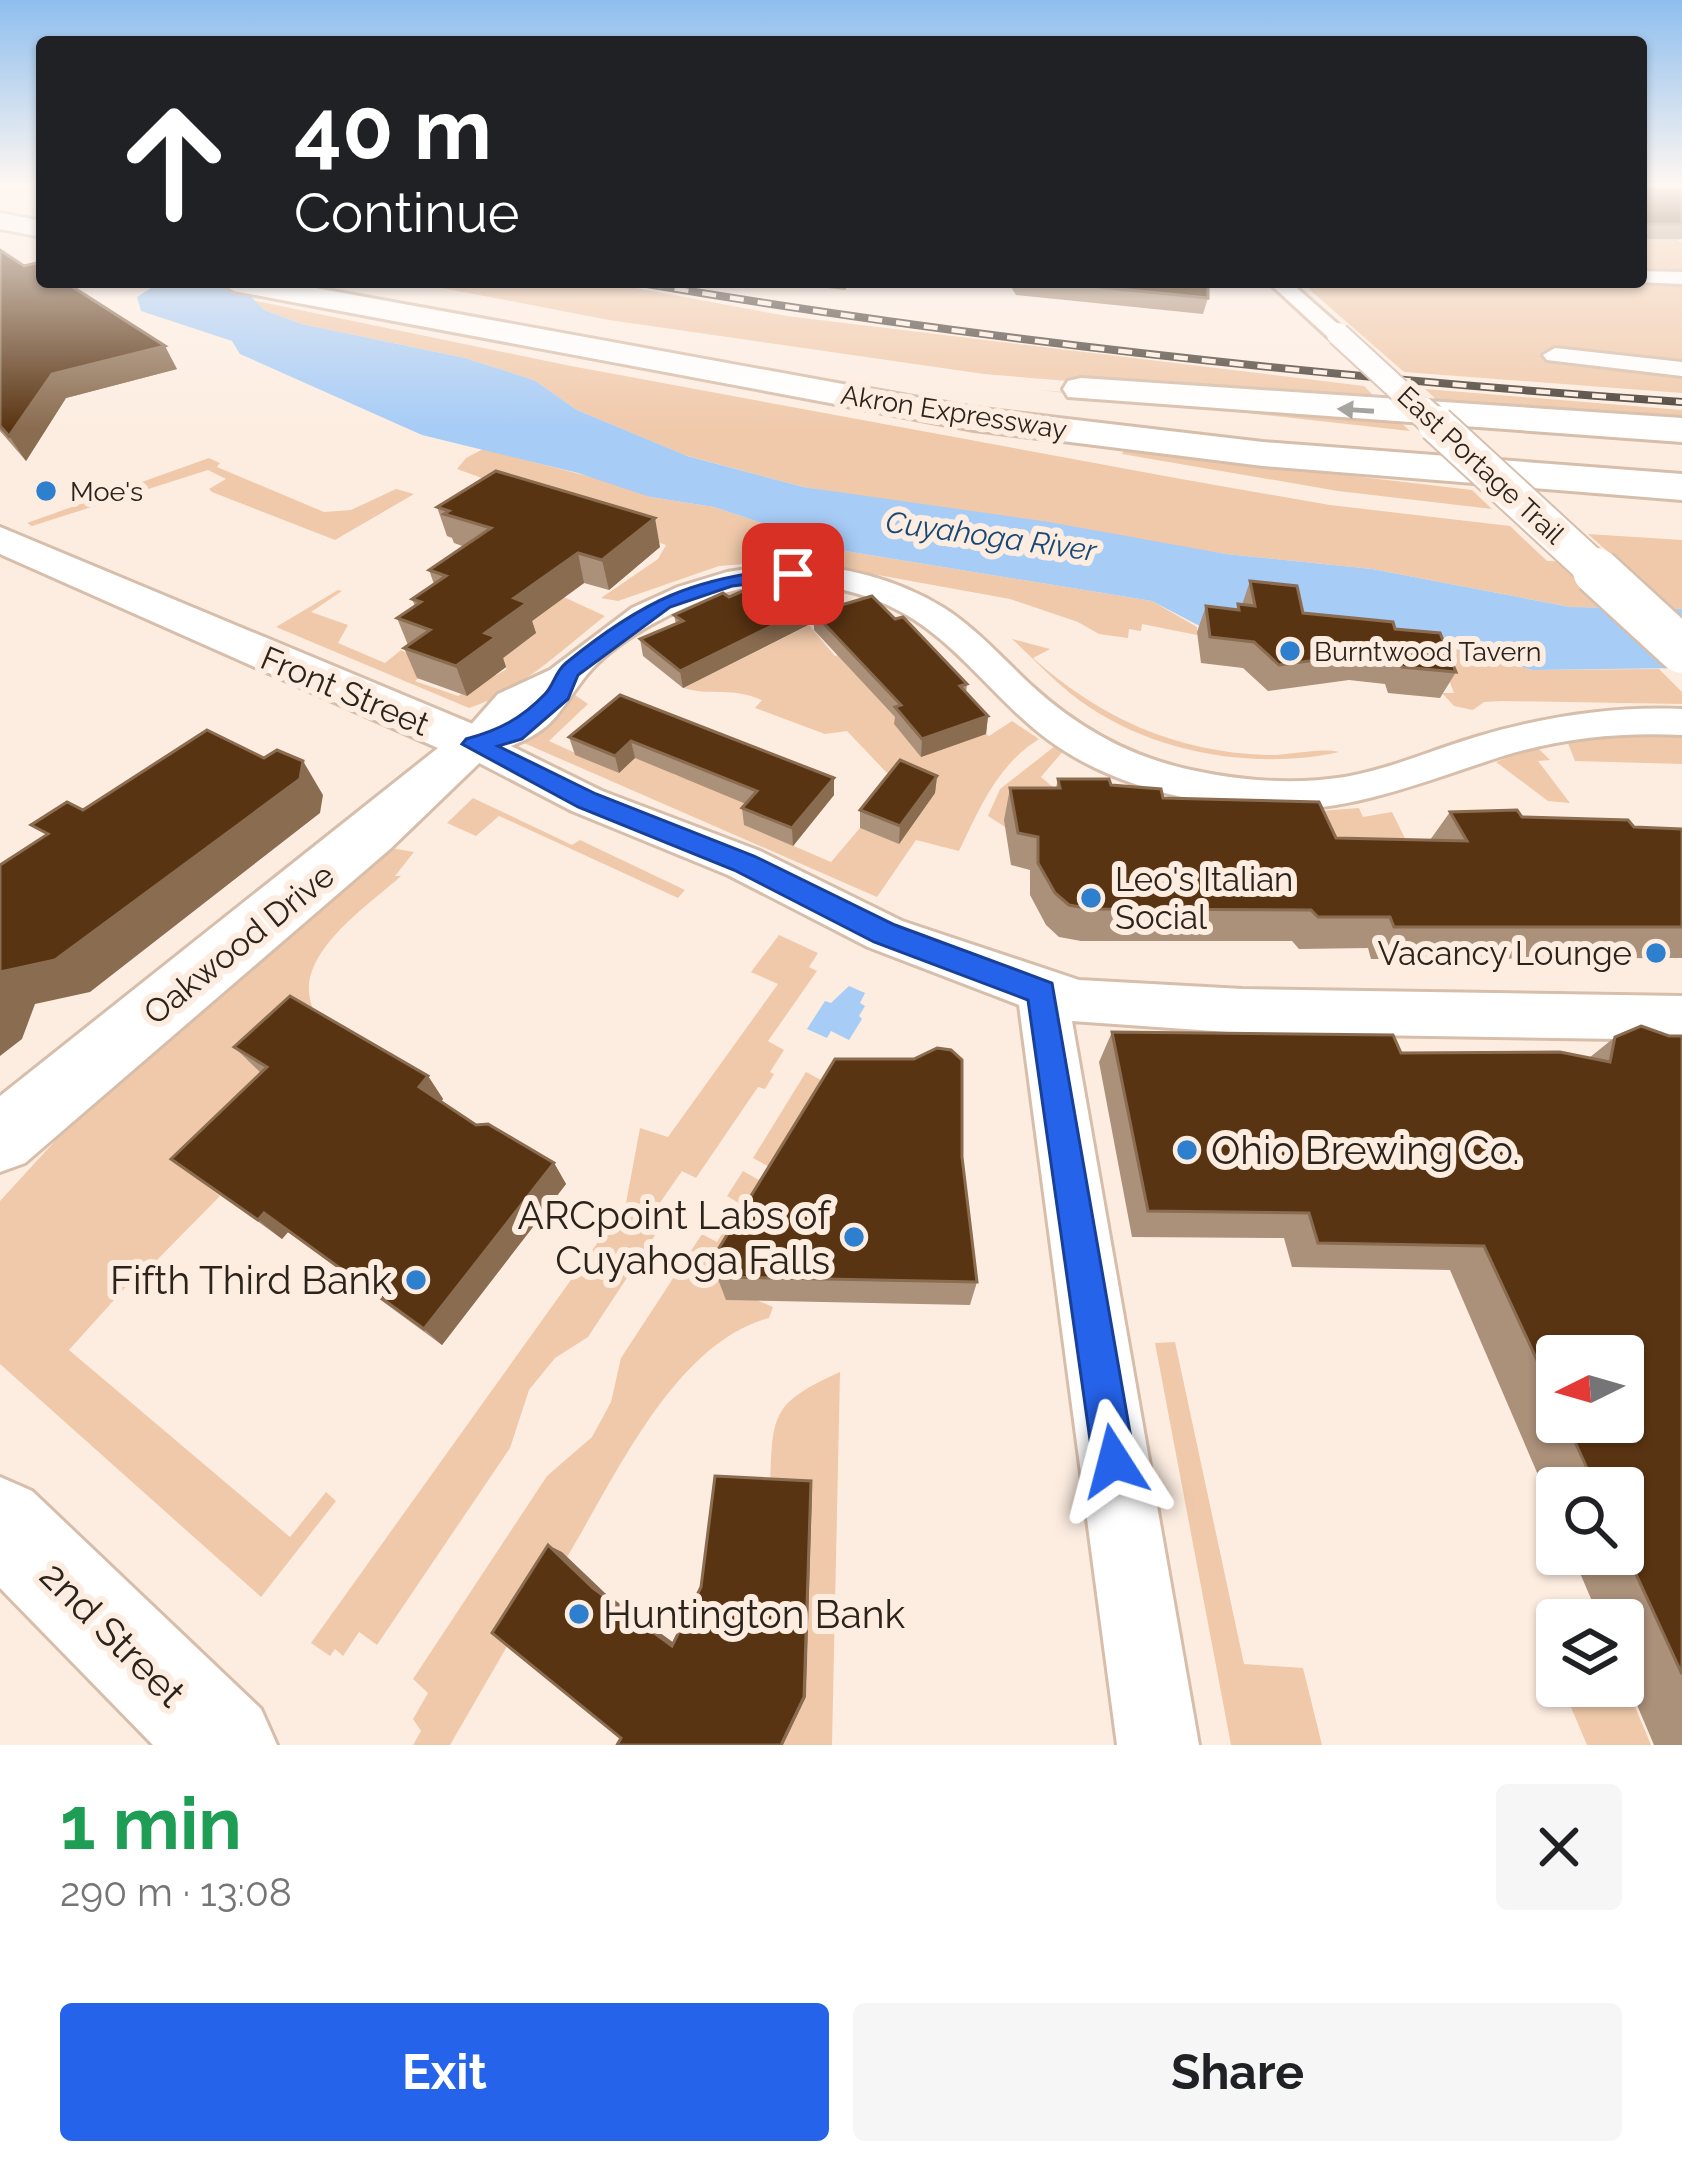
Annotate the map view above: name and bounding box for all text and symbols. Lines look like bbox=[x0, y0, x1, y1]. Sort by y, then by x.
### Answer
text: 40 m bbox=[294, 80, 492, 179]
icon: ahead bbox=[96, 84, 252, 240]
text: Continue bbox=[294, 181, 520, 245]
street label: Akron Expressway bbox=[839, 379, 1069, 445]
street label: East Portage Trail bbox=[1391, 380, 1571, 550]
one-way arrow bbox=[1336, 400, 1374, 419]
place label: Moe's bbox=[70, 476, 143, 507]
marker: Moe's bbox=[33, 478, 59, 504]
water label: Cuyahoga River bbox=[884, 504, 1100, 568]
pin bbox=[742, 523, 844, 625]
icon: arrive bbox=[760, 541, 826, 607]
place label: Burntwood Tavern bbox=[1314, 636, 1542, 667]
street label: Front Street bbox=[255, 638, 435, 744]
marker: Burntwood Tavern bbox=[1277, 638, 1303, 664]
street label: Oakwood Drive bbox=[136, 855, 342, 1033]
place label: Leo's Italian Social bbox=[1115, 860, 1293, 937]
marker: Leo's Italian Social bbox=[1078, 885, 1104, 911]
place label: Vacancy Lounge bbox=[1378, 934, 1632, 973]
marker: Vacancy Lounge bbox=[1643, 940, 1669, 966]
place label: Ohio Brewing Co. bbox=[1211, 1127, 1520, 1173]
marker: Ohio Brewing Co. bbox=[1174, 1137, 1200, 1163]
place label: ARCpoint Labs of Cuyahoga Falls bbox=[518, 1192, 832, 1283]
marker: ARCpoint Labs of Cuyahoga Falls bbox=[841, 1224, 867, 1250]
place label: Fifth Third Bank bbox=[110, 1257, 392, 1303]
marker: Fifth Third Bank bbox=[403, 1267, 429, 1293]
north arrow bbox=[1536, 1335, 1644, 1443]
map controls bbox=[1536, 1335, 1644, 1707]
position arrow bbox=[1051, 1398, 1177, 1524]
button: search bbox=[1536, 1467, 1644, 1575]
street label: 2nd Street bbox=[31, 1552, 195, 1716]
place label: Huntington Bank bbox=[603, 1591, 905, 1637]
button: layers bbox=[1536, 1599, 1644, 1707]
marker: Huntington Bank bbox=[566, 1601, 592, 1627]
text: 1 min bbox=[60, 1781, 242, 1866]
button: close bbox=[1496, 1784, 1622, 1910]
text: 290 m · 13:08 bbox=[60, 1869, 292, 1915]
button: Exit bbox=[60, 2003, 829, 2141]
button: Share bbox=[853, 2003, 1622, 2141]

